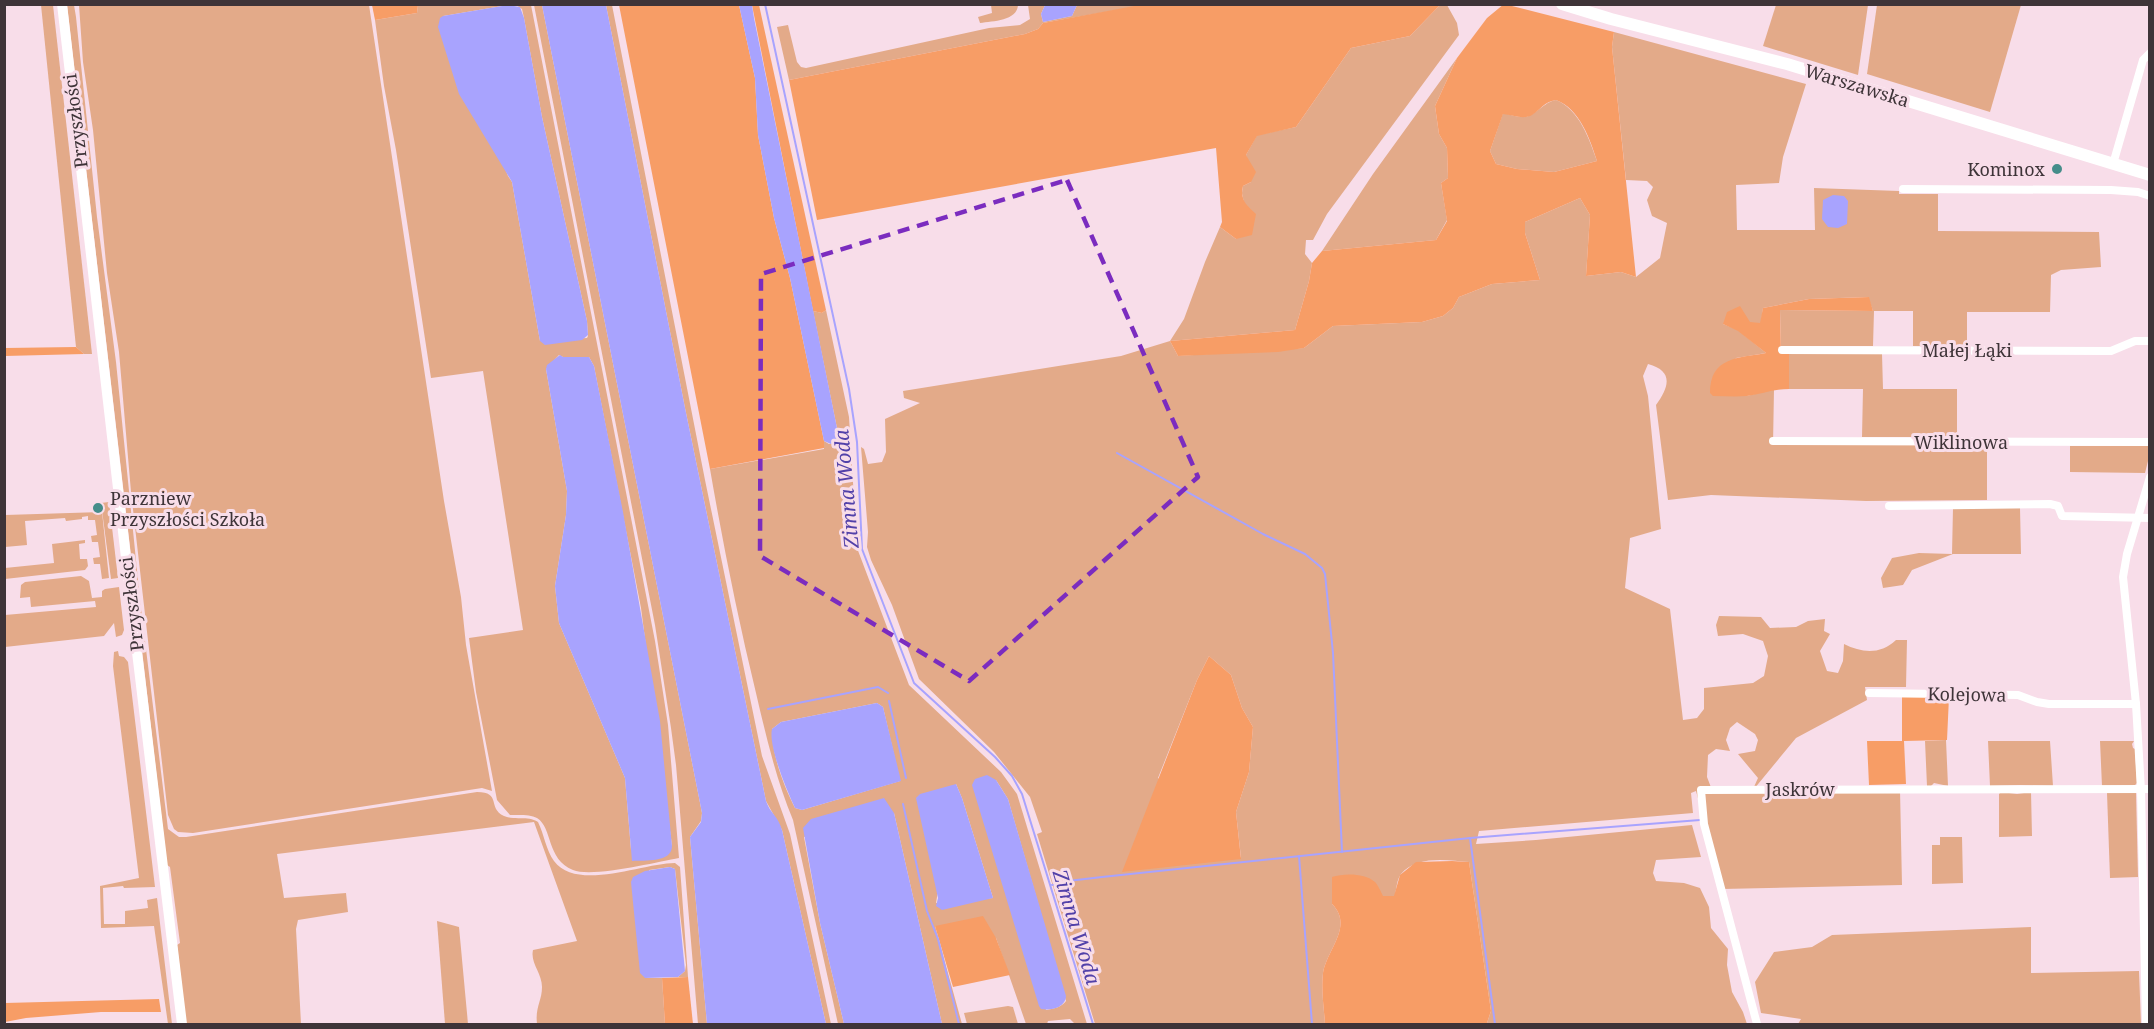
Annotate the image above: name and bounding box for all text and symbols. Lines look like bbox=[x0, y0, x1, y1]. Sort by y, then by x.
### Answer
street label: Warszawska bbox=[1802, 58, 1912, 112]
street label: Przyszłości bbox=[57, 72, 93, 170]
place label: Kominox bbox=[1967, 157, 2046, 181]
marker: Kominox bbox=[2050, 162, 2064, 176]
street label: Małej Łąki bbox=[1922, 338, 2012, 362]
water label: Zimna Woda bbox=[827, 428, 865, 551]
street label: Wiklinowa bbox=[1914, 430, 2008, 454]
place label: Parzniew Przyszłości Szkoła bbox=[110, 486, 265, 531]
marker: Parzniew Przyszłości Szkoła bbox=[91, 501, 105, 515]
street label: Przyszłości bbox=[113, 555, 149, 653]
street label: Kolejowa bbox=[1927, 681, 2007, 707]
street label: Jaskrów bbox=[1764, 777, 1835, 801]
water label: Zimna Woda bbox=[1046, 865, 1107, 988]

